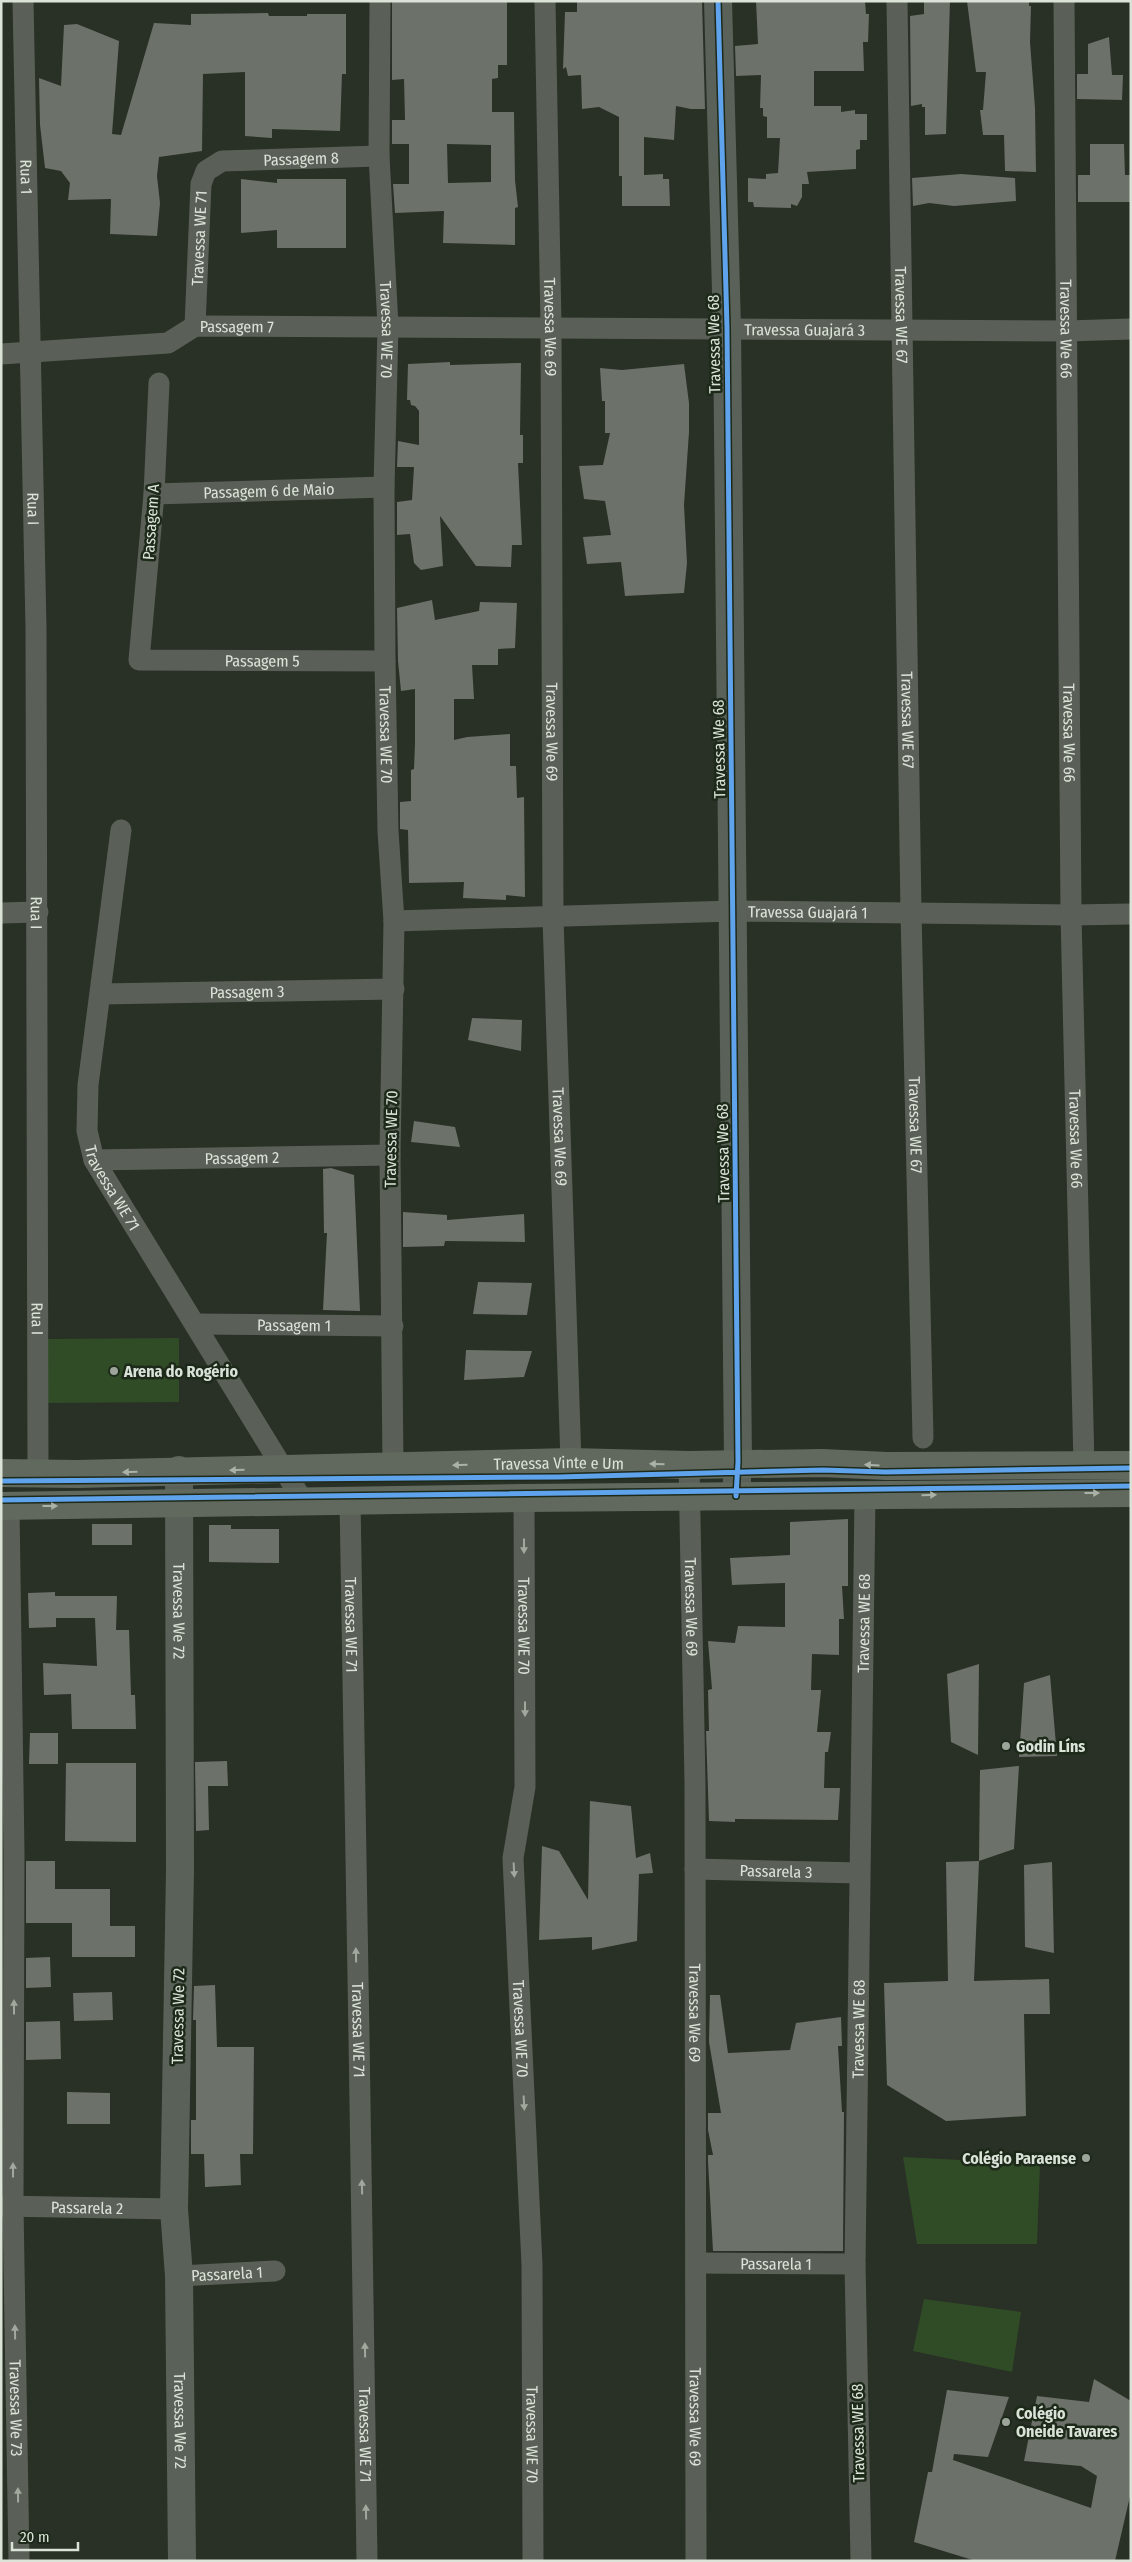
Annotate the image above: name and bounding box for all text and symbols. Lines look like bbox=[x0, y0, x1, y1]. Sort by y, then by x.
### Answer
street label: Passagem 8 bbox=[263, 148, 339, 169]
street label: Rua 1 bbox=[17, 159, 37, 195]
street label: Travessa WE 71 bbox=[187, 190, 210, 286]
street label: Travessa WE 67 bbox=[892, 266, 912, 364]
street label: Travessa We 69 bbox=[541, 277, 561, 377]
street label: Travessa We 66 bbox=[1057, 279, 1076, 379]
street label: Travessa WE 70 bbox=[376, 281, 398, 379]
street label: Travessa We 68 bbox=[704, 294, 724, 394]
street label: Passagem 7 bbox=[200, 317, 274, 336]
street label: Travessa Guajará 3 bbox=[744, 320, 865, 339]
street label: Passagem 6 de Maio bbox=[203, 479, 335, 502]
street label: Passagem A bbox=[139, 483, 163, 561]
street label: Rua I bbox=[24, 492, 43, 526]
street label: Passagem 5 bbox=[225, 651, 300, 670]
street label: Travessa WE 67 bbox=[898, 671, 918, 769]
street label: Travessa We 69 bbox=[543, 683, 562, 782]
street label: Travessa We 66 bbox=[1060, 683, 1079, 783]
street label: Travessa WE 70 bbox=[376, 686, 397, 784]
street label: Travessa We 68 bbox=[709, 699, 729, 799]
street label: Rua I bbox=[27, 896, 46, 929]
street label: Travessa Guajará 1 bbox=[748, 902, 868, 922]
street label: Passagem 3 bbox=[209, 981, 285, 1002]
street label: Travessa WE 67 bbox=[905, 1076, 926, 1174]
street label: Travessa We 69 bbox=[549, 1087, 571, 1187]
street label: Travessa We 66 bbox=[1066, 1089, 1087, 1189]
street label: Travessa WE 70 bbox=[381, 1090, 401, 1188]
street label: Travessa We 68 bbox=[713, 1103, 733, 1203]
street label: Travessa WE 71 bbox=[81, 1143, 144, 1234]
street label: Passagem 2 bbox=[204, 1147, 279, 1168]
street label: Rua I bbox=[28, 1302, 47, 1335]
street label: Passagem 1 bbox=[257, 1315, 331, 1335]
place label: Arena do Rogério bbox=[123, 1362, 238, 1381]
marker: Arena do Rogério bbox=[108, 1365, 120, 1377]
street label: Travessa Vinte e Um bbox=[493, 1452, 624, 1473]
one-way arrow bbox=[649, 1460, 665, 1468]
one-way arrow bbox=[864, 1461, 880, 1469]
one-way arrow bbox=[451, 1462, 467, 1470]
one-way arrow bbox=[228, 1466, 244, 1474]
one-way arrow bbox=[122, 1468, 138, 1476]
one-way arrow bbox=[1084, 1489, 1100, 1497]
one-way arrow bbox=[922, 1491, 938, 1499]
one-way arrow bbox=[42, 1502, 58, 1510]
one-way arrow bbox=[520, 1539, 528, 1555]
street label: Travessa We 69 bbox=[681, 1557, 702, 1657]
street label: Travessa We 72 bbox=[170, 1563, 189, 1659]
street label: Travessa WE 68 bbox=[853, 1574, 873, 1673]
street label: Travessa WE 71 bbox=[341, 1577, 362, 1673]
street label: Travessa WE 70 bbox=[515, 1577, 534, 1675]
one-way arrow bbox=[521, 1701, 529, 1717]
place label: Godin Líns bbox=[1016, 1737, 1085, 1756]
marker: Godin Líns bbox=[1000, 1740, 1012, 1752]
street label: Passarela 3 bbox=[739, 1861, 812, 1881]
one-way arrow bbox=[510, 1863, 518, 1879]
one-way arrow bbox=[352, 1946, 360, 1962]
street label: Travessa We 69 bbox=[686, 1964, 705, 2063]
street label: Travessa We 72 bbox=[168, 1968, 188, 2064]
street label: Travessa WE 70 bbox=[509, 1980, 533, 2078]
street label: Travessa WE 68 bbox=[848, 1980, 868, 2079]
street label: Travessa WE 71 bbox=[348, 1982, 369, 2078]
one-way arrow bbox=[10, 1999, 18, 2015]
one-way arrow bbox=[521, 2095, 529, 2111]
place label: Colégio Paraense bbox=[962, 2149, 1076, 2168]
marker: Colégio Paraense bbox=[1080, 2152, 1092, 2164]
one-way arrow bbox=[9, 2161, 17, 2177]
one-way arrow bbox=[358, 2179, 366, 2195]
street label: Passarela 2 bbox=[51, 2197, 123, 2218]
street label: Passarela 1 bbox=[740, 2254, 812, 2273]
street label: Passarela 1 bbox=[191, 2262, 263, 2285]
one-way arrow bbox=[11, 2324, 19, 2340]
one-way arrow bbox=[361, 2341, 369, 2357]
street label: Travessa We 73 bbox=[6, 2359, 27, 2456]
street label: Travessa We 69 bbox=[686, 2368, 705, 2467]
street label: Travessa We 72 bbox=[171, 2372, 191, 2469]
street label: Travessa WE 68 bbox=[848, 2383, 868, 2483]
street label: Travessa WE 70 bbox=[523, 2386, 542, 2483]
street label: Travessa WE 71 bbox=[356, 2387, 376, 2483]
place label: Colégio Oneide Tavares bbox=[1016, 2404, 1117, 2441]
marker: Colégio Oneide Tavares bbox=[1000, 2416, 1012, 2428]
one-way arrow bbox=[13, 2486, 21, 2502]
one-way arrow bbox=[362, 2504, 370, 2520]
scale bar bbox=[12, 2520, 79, 2552]
text: 20 m bbox=[20, 2528, 50, 2546]

